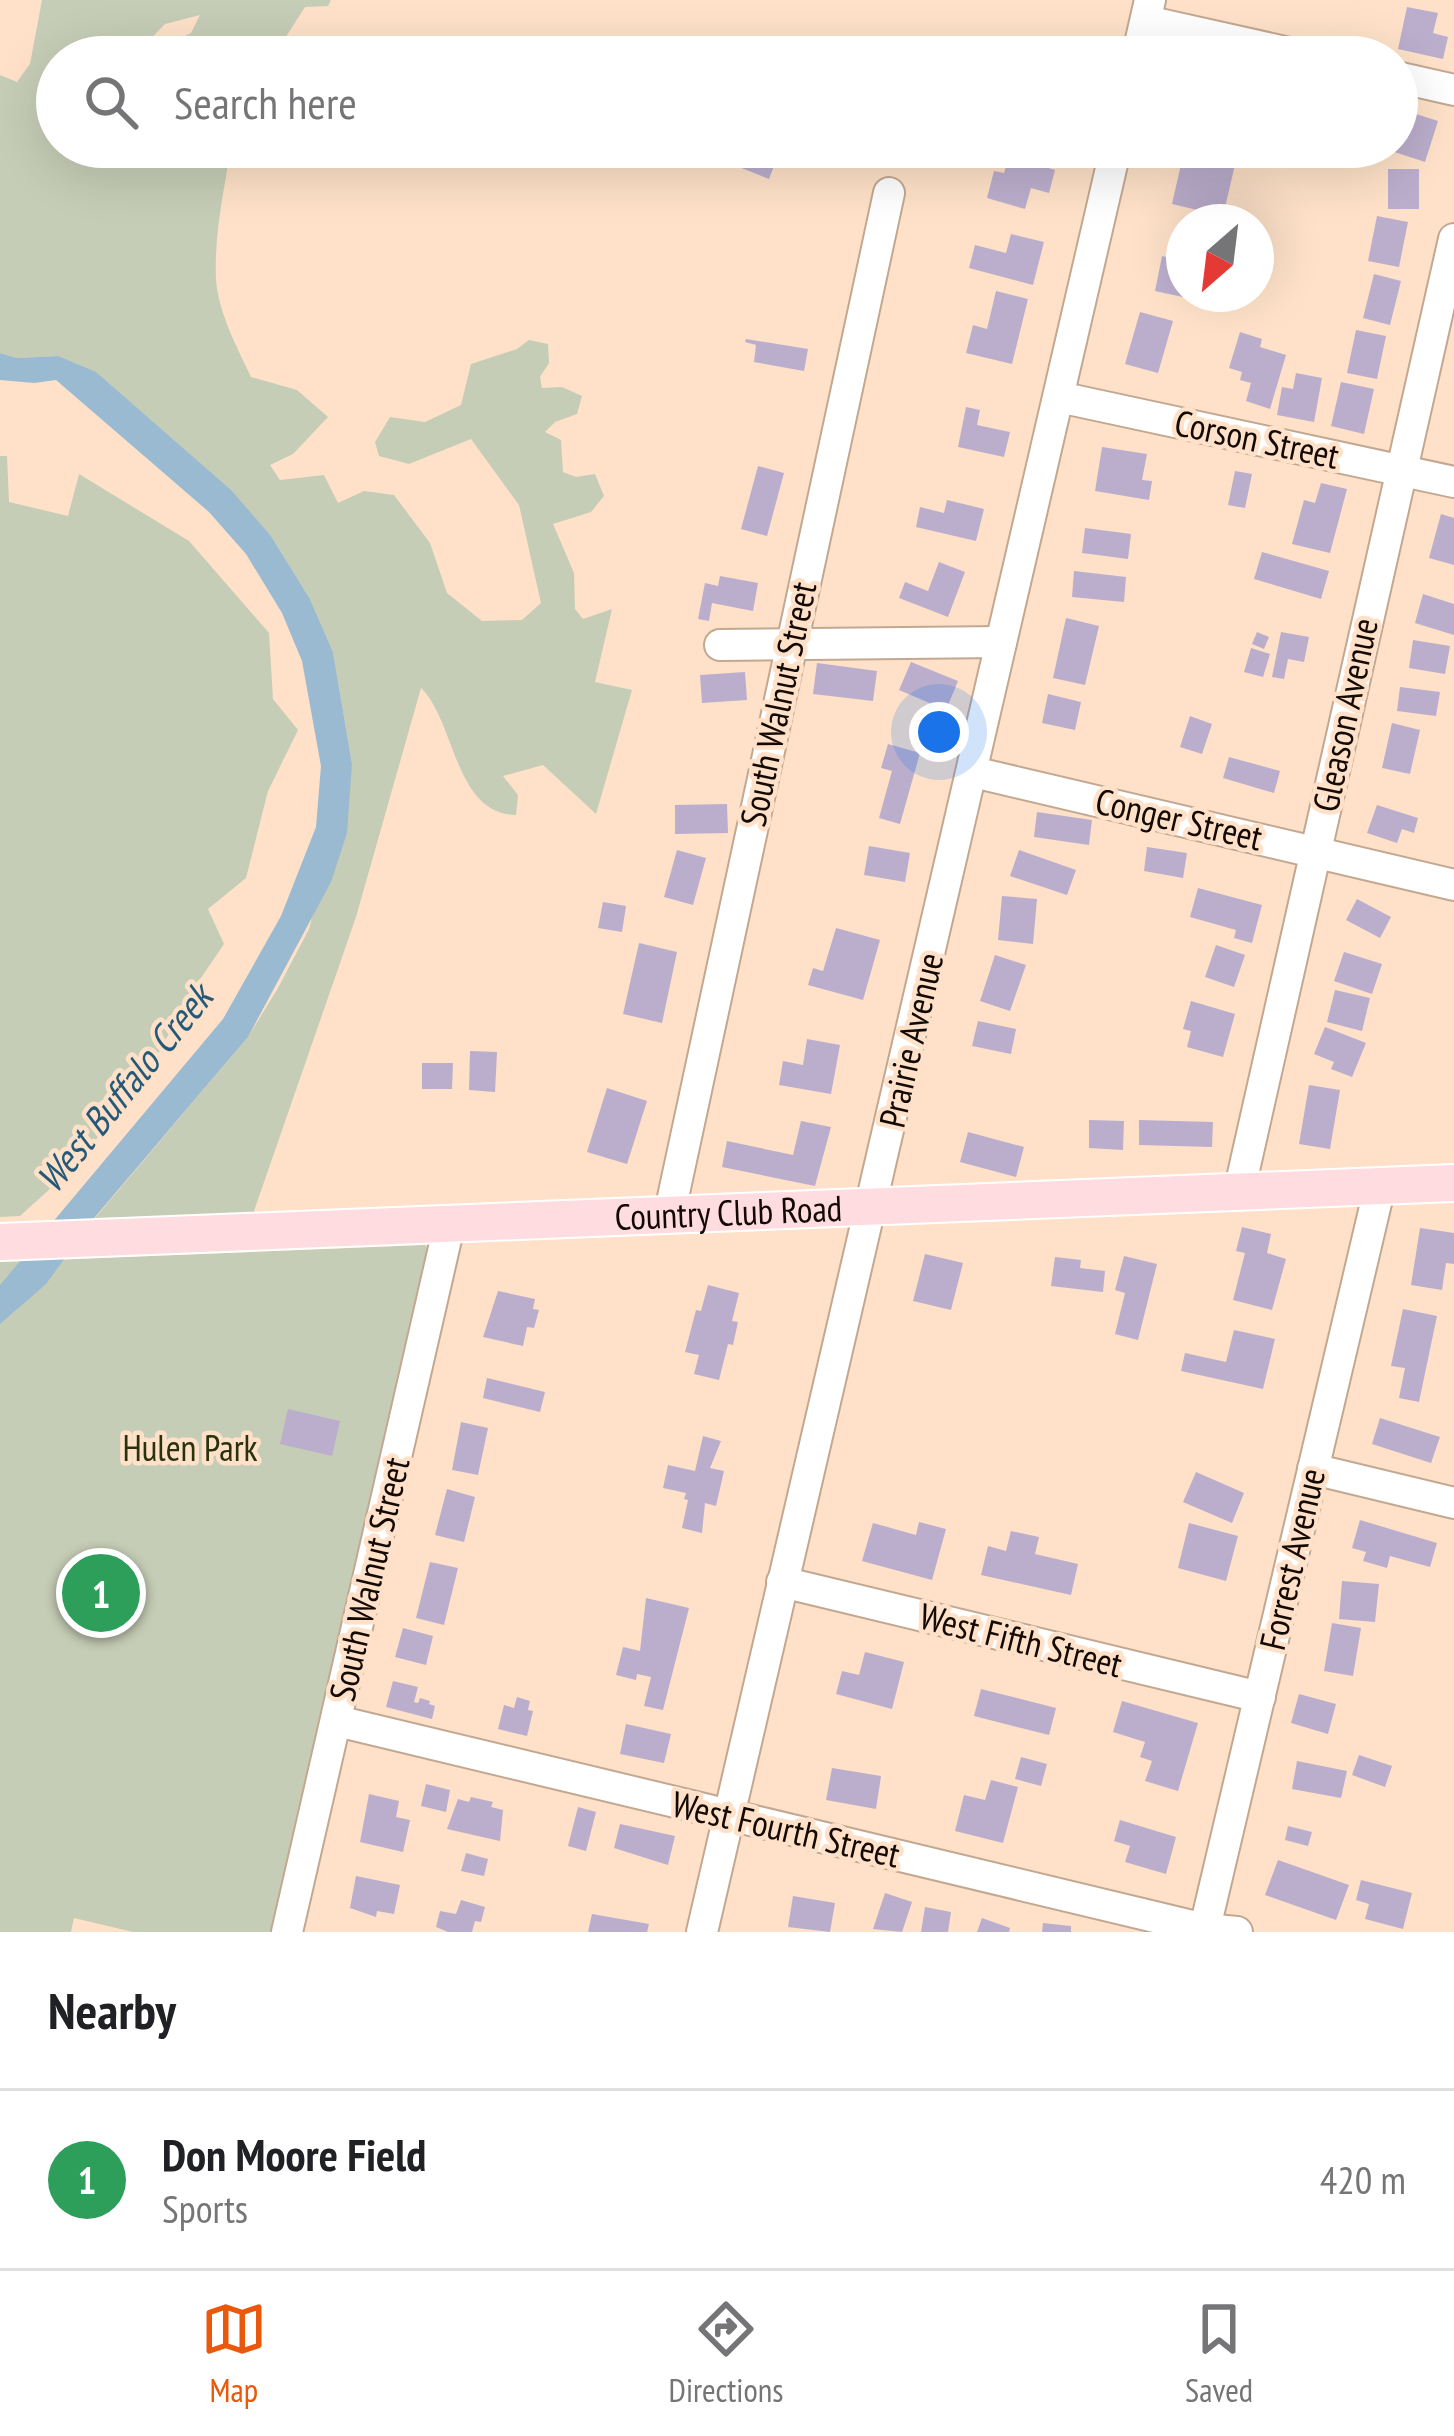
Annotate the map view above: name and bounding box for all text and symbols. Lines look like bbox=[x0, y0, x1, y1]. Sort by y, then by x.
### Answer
search box bbox=[36, 36, 1418, 168]
icon: search bbox=[78, 69, 144, 135]
text: Search here bbox=[174, 73, 357, 131]
north arrow bbox=[1166, 204, 1274, 312]
street label: Corson Street bbox=[1171, 398, 1344, 479]
street label: South Walnut Street bbox=[729, 577, 826, 830]
street label: Gleason Avenue bbox=[1301, 614, 1388, 816]
your location bbox=[909, 702, 969, 762]
street label: Conger Street bbox=[1091, 777, 1267, 860]
street label: Prairie Avenue bbox=[868, 948, 953, 1132]
water label: West Buffalo Creek bbox=[24, 969, 226, 1202]
street label: Country Club Road bbox=[614, 1184, 843, 1240]
park label: Hulen Park bbox=[122, 1424, 258, 1471]
street label: South Walnut Street bbox=[318, 1452, 419, 1705]
street label: Forrest Avenue bbox=[1248, 1464, 1335, 1654]
pin: 1 bbox=[62, 1548, 140, 1638]
street label: West Fifth Street bbox=[915, 1592, 1127, 1687]
street label: West Fourth Street bbox=[668, 1780, 905, 1878]
text: Nearby bbox=[48, 1977, 176, 2043]
text: Don Moore Field bbox=[162, 2125, 426, 2183]
text: 1 bbox=[78, 2154, 96, 2205]
text: 420 m bbox=[1320, 2154, 1406, 2205]
text: Sports bbox=[162, 2183, 248, 2234]
tab: Map bbox=[201, 2296, 267, 2411]
tab: Directions bbox=[669, 2296, 783, 2411]
tab: Saved bbox=[1185, 2296, 1253, 2411]

